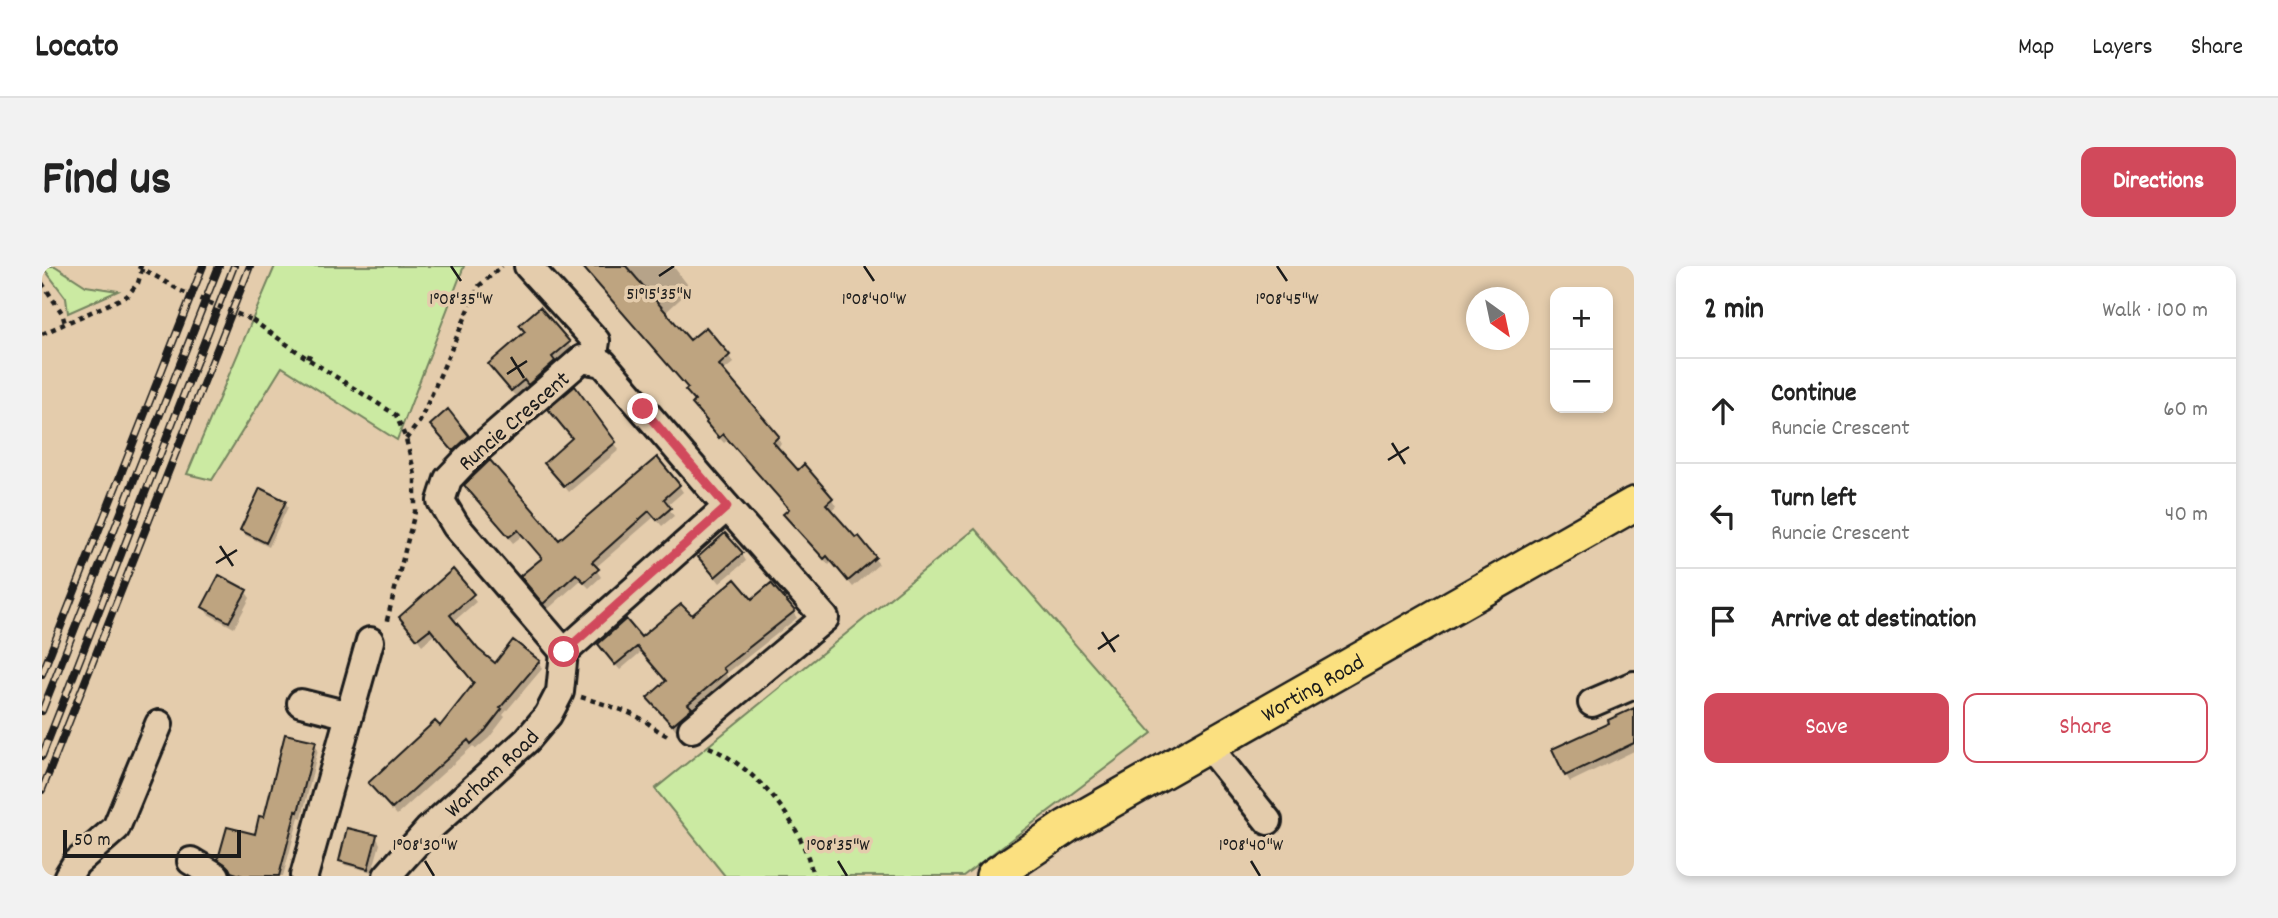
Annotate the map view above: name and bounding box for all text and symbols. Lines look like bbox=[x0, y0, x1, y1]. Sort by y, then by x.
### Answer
text: Locato bbox=[35, 25, 119, 72]
text: Map bbox=[2018, 31, 2054, 65]
text: Layers bbox=[2092, 31, 2153, 65]
text: Share bbox=[2191, 31, 2243, 65]
text: Find us bbox=[42, 147, 171, 217]
button: Directions bbox=[2081, 147, 2236, 217]
text: 51°15'35"N bbox=[626, 283, 692, 308]
north arrow bbox=[1466, 287, 1529, 350]
map controls bbox=[1550, 287, 1613, 413]
button: + bbox=[1550, 287, 1613, 350]
text: 1°08'35"W bbox=[429, 288, 493, 313]
text: 1°08'40"W bbox=[842, 288, 907, 313]
text: 1°08'45"W bbox=[1256, 288, 1319, 313]
text: 2 min bbox=[1704, 290, 1764, 333]
text: Walk · 100 m bbox=[2102, 295, 2208, 328]
button: − bbox=[1550, 350, 1613, 413]
street label: Runcie Crescent bbox=[452, 365, 578, 481]
text: Continue bbox=[1771, 376, 1856, 413]
icon: ahead bbox=[1704, 392, 1742, 430]
route end bbox=[627, 393, 658, 424]
text: 60 m bbox=[2163, 394, 2208, 427]
text: Runcie Crescent bbox=[1771, 413, 1910, 446]
text: Turn left bbox=[1771, 481, 1857, 518]
icon: left bbox=[1704, 497, 1742, 535]
text: 40 m bbox=[2165, 499, 2208, 532]
text: Runcie Crescent bbox=[1771, 518, 1910, 551]
icon: arrive bbox=[1704, 602, 1742, 640]
text: Arrive at destination bbox=[1771, 602, 1976, 639]
route start bbox=[548, 636, 579, 667]
street label: Worting Road bbox=[1256, 647, 1371, 732]
button: Save bbox=[1704, 693, 1949, 763]
button: Share bbox=[1963, 693, 2208, 763]
street label: Warham Road bbox=[439, 724, 549, 827]
scale bar bbox=[63, 827, 242, 859]
text: 50 m bbox=[74, 828, 111, 855]
text: 1°08'30"W bbox=[393, 834, 458, 859]
text: 1°08'35"W bbox=[806, 834, 870, 859]
text: 1°08'40"W bbox=[1219, 834, 1284, 859]

